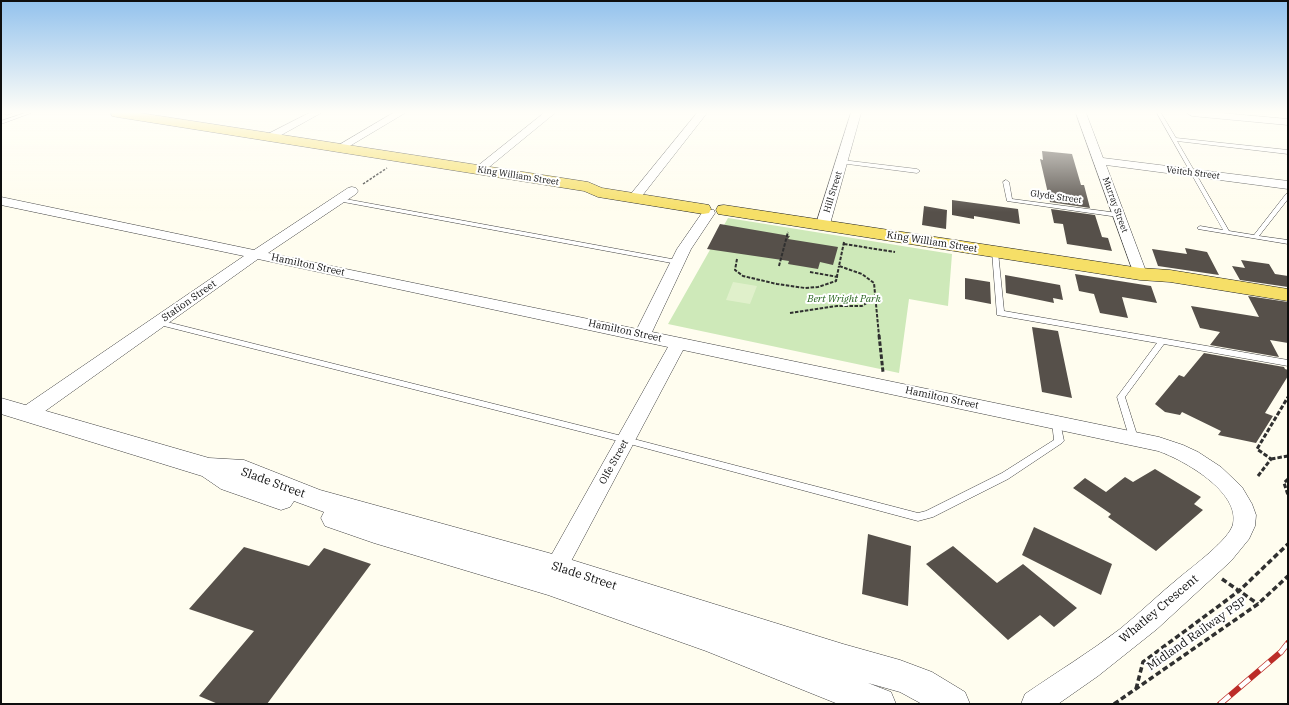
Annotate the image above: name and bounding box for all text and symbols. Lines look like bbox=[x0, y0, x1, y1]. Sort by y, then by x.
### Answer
street label: King William Street bbox=[476, 164, 560, 188]
street label: Veitch Street bbox=[1166, 164, 1220, 182]
street label: Hill Street bbox=[822, 170, 844, 214]
street label: Murray Street bbox=[1100, 176, 1130, 234]
street label: Glyde Street bbox=[1030, 188, 1082, 206]
street label: King William Street bbox=[886, 229, 978, 255]
street label: Hamilton Street bbox=[270, 251, 346, 279]
street label: Station Street bbox=[159, 278, 219, 324]
park label: Bert Wright Park bbox=[807, 293, 881, 305]
street label: Hamilton Street bbox=[587, 317, 663, 345]
street label: Hamilton Street bbox=[904, 384, 980, 412]
street label: Olfe Street bbox=[597, 438, 631, 486]
street label: Slade Street bbox=[239, 465, 307, 501]
street label: Slade Street bbox=[550, 559, 618, 593]
street label: Whatley Crescent bbox=[1117, 572, 1201, 646]
street label: Midland Railway PSP bbox=[1144, 594, 1250, 674]

